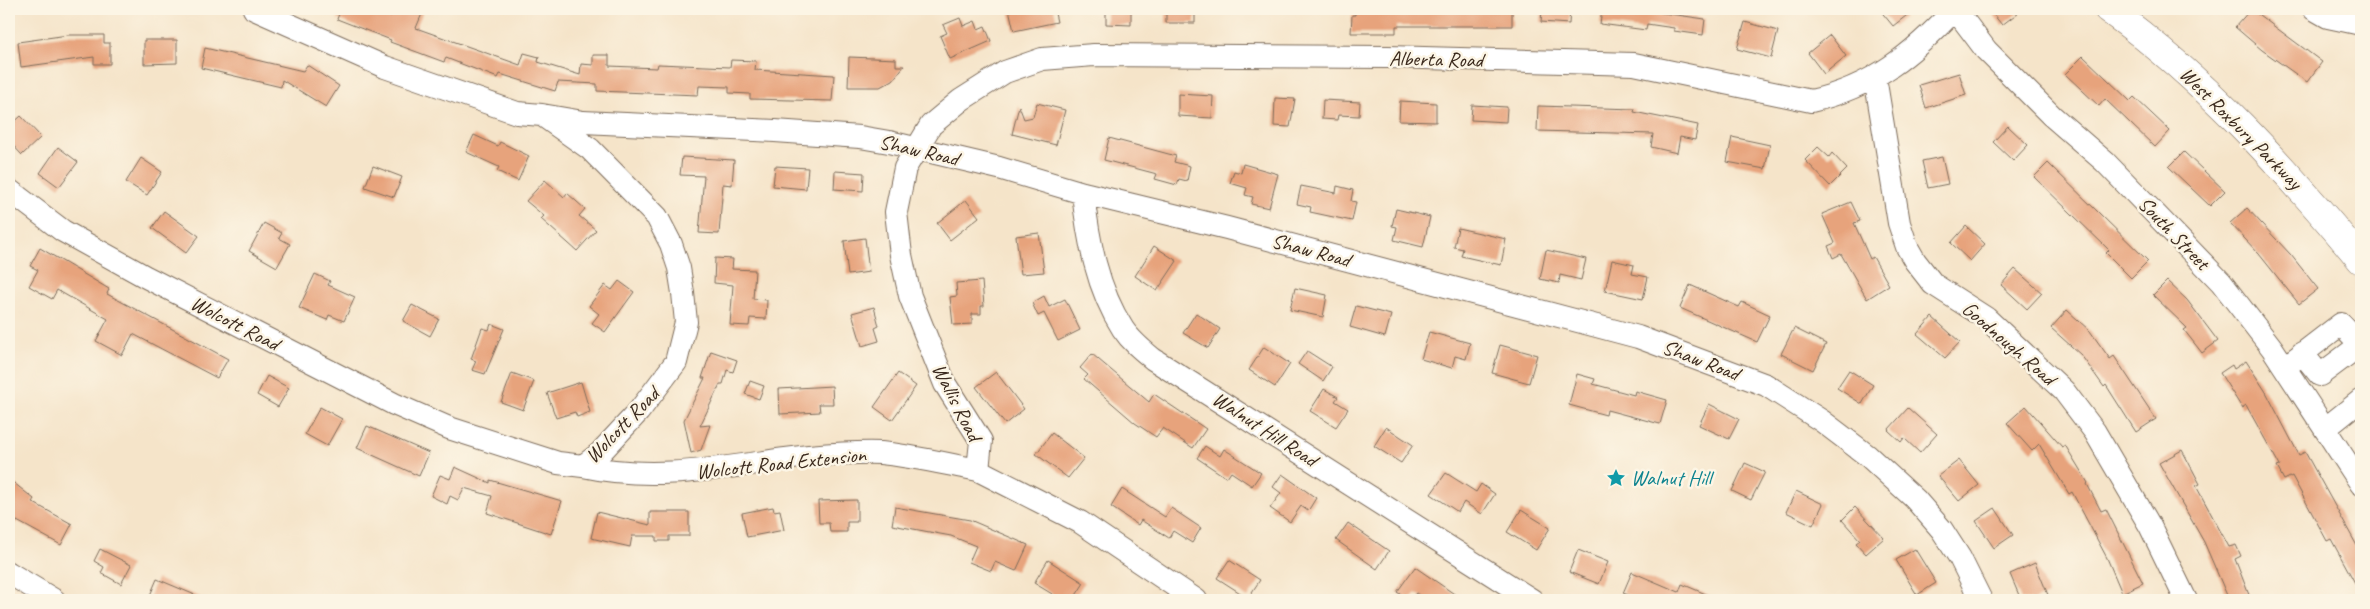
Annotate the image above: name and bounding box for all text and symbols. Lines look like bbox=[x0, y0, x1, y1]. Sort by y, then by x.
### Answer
street label: Alberta Road bbox=[1389, 45, 1487, 73]
street label: West Roxbury Parkway bbox=[2174, 61, 2309, 196]
street label: Shaw Road bbox=[877, 128, 964, 172]
street label: South Street bbox=[2133, 191, 2217, 277]
street label: Shaw Road bbox=[1269, 227, 1356, 274]
street label: Wolcott Road bbox=[186, 290, 287, 358]
street label: Goodnough Road bbox=[1957, 295, 2064, 393]
street label: Shaw Road bbox=[1659, 333, 1746, 387]
street label: Wallis Road bbox=[926, 359, 989, 448]
street label: Wolcott Road bbox=[579, 379, 667, 468]
street label: Walnut Hill Road bbox=[1208, 386, 1325, 474]
street label: Wolcott Road Extension bbox=[695, 441, 868, 485]
place label: Walnut Hill bbox=[1631, 465, 1714, 491]
place icon: Walnut Hill bbox=[1605, 467, 1627, 489]

